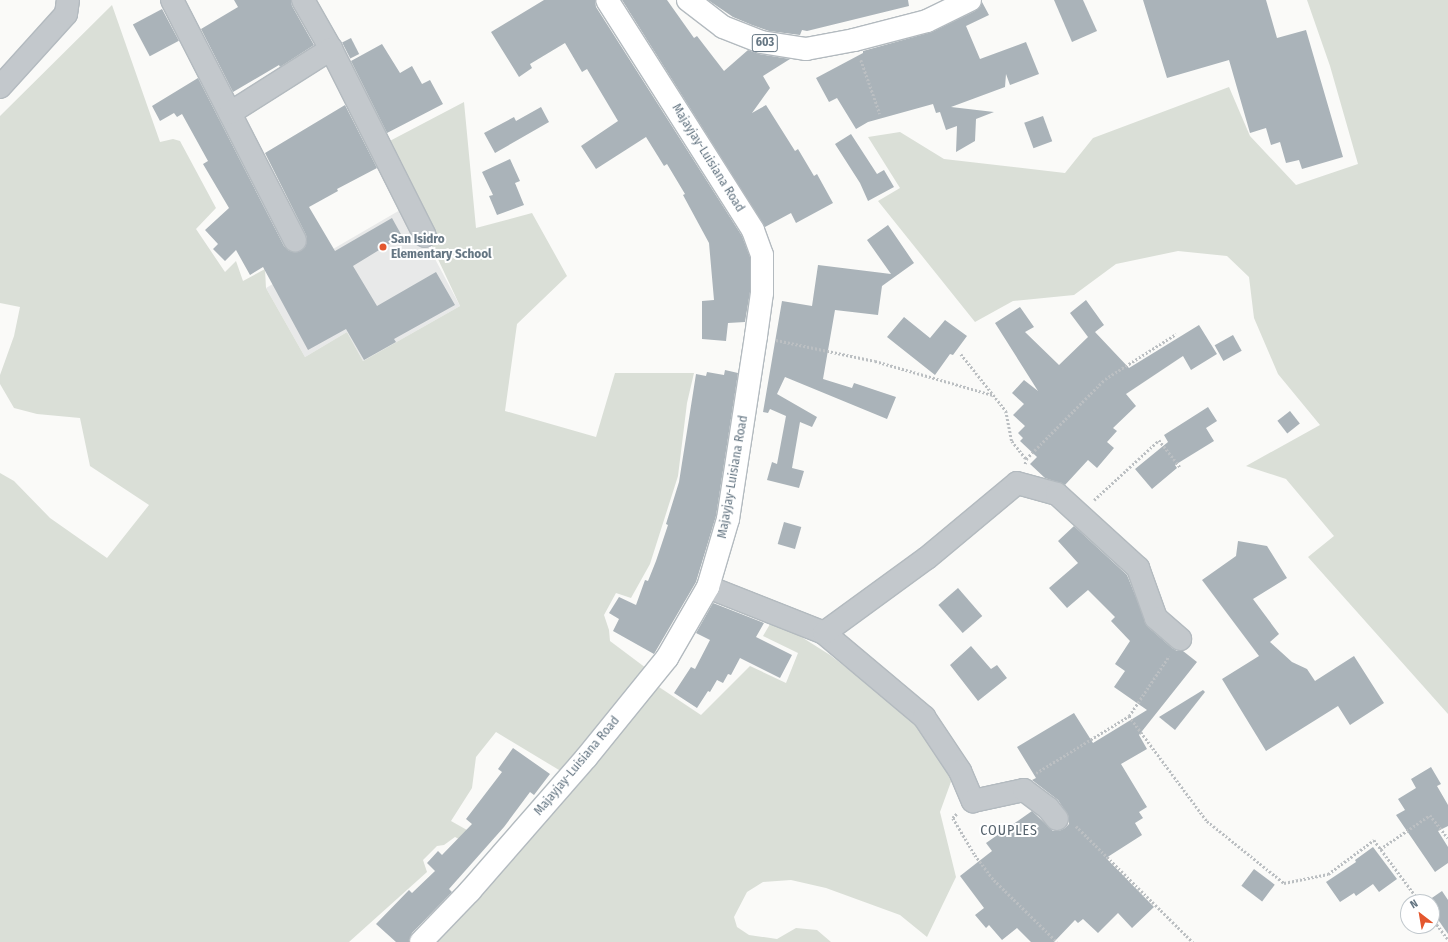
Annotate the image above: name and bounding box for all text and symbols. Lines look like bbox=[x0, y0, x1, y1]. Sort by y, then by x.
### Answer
road number: 603 bbox=[751, 33, 779, 53]
street label: Majayjay-Luisiana Road bbox=[668, 101, 748, 215]
place label: San Isidro Elementary School bbox=[391, 232, 492, 263]
marker: San Isidro Elementary School bbox=[378, 242, 388, 252]
street label: Majayjay-Luisiana Road bbox=[714, 414, 752, 540]
street label: Majayjay-Luisiana Road bbox=[531, 713, 623, 819]
district label: COUPLES bbox=[980, 823, 1038, 839]
north arrow bbox=[1400, 894, 1440, 934]
text: N bbox=[1408, 897, 1420, 911]

